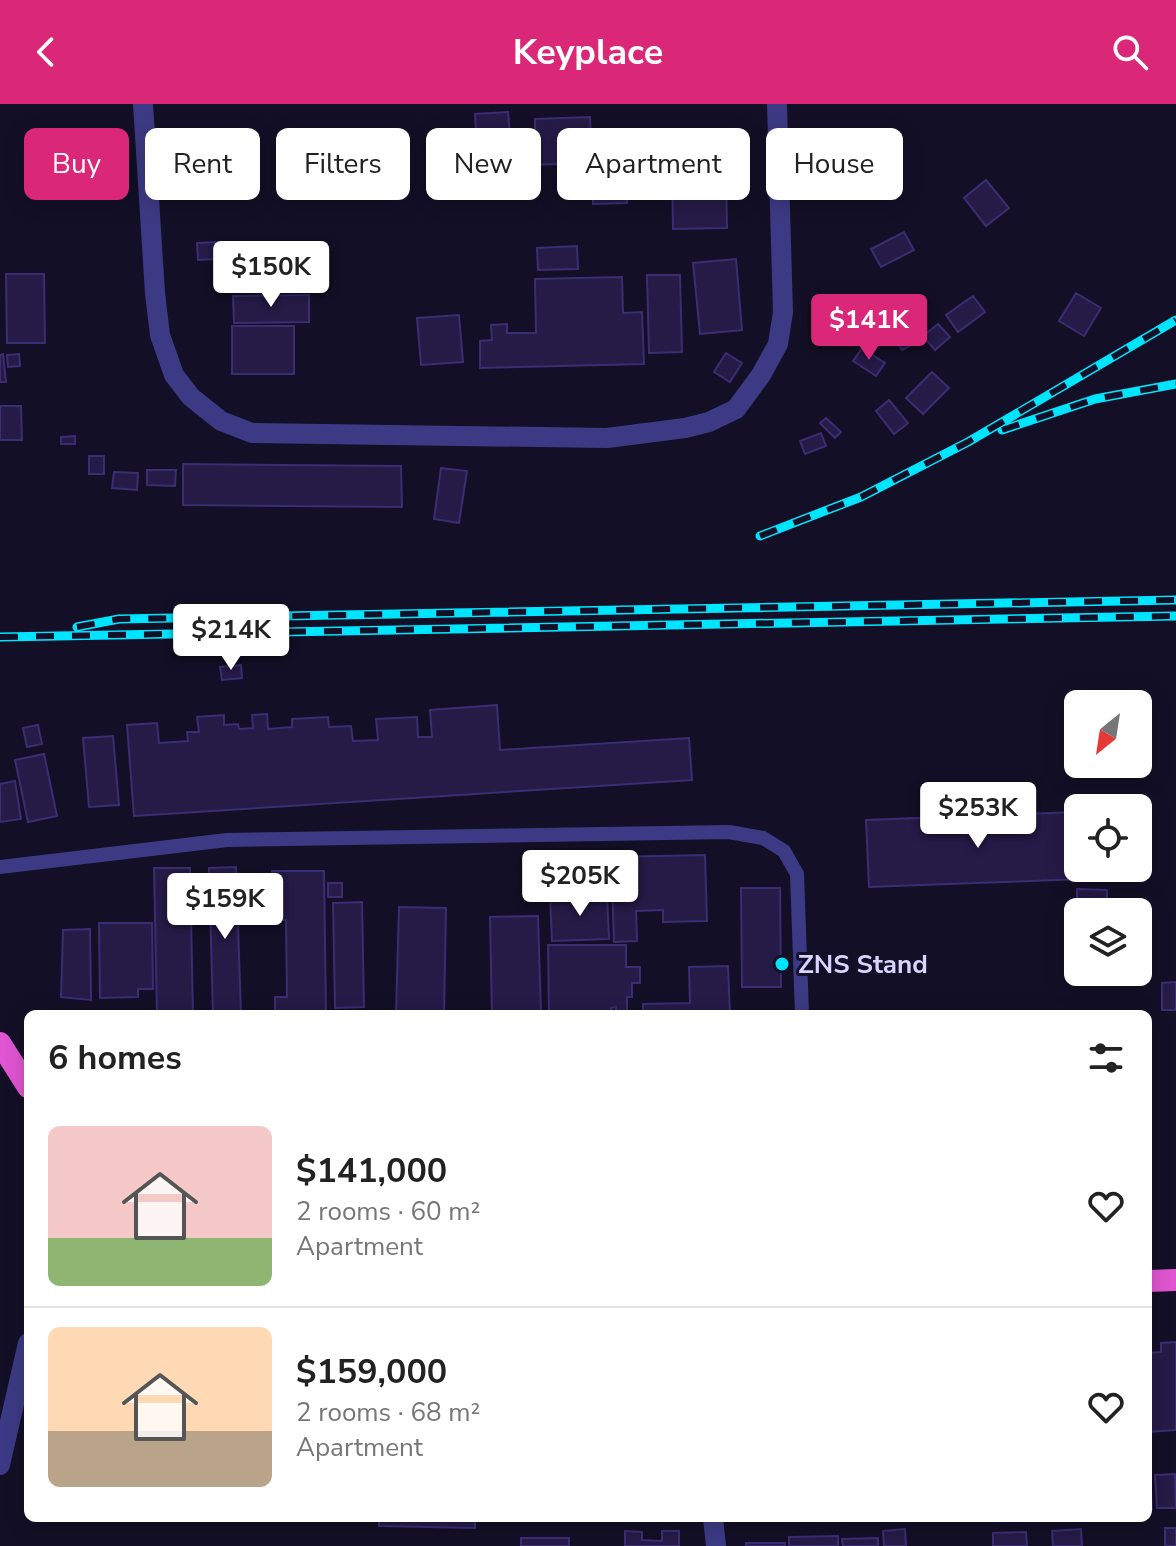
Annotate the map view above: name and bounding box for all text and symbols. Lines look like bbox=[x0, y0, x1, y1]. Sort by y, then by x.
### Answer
text: Keyplace bbox=[513, 28, 663, 77]
icon: back bbox=[24, 30, 68, 74]
icon: search bbox=[1108, 30, 1152, 74]
chip: Buy bbox=[24, 128, 129, 200]
chip: Rent bbox=[145, 128, 260, 200]
chip: Filters bbox=[276, 128, 410, 200]
chip: New bbox=[426, 128, 541, 200]
chip: Apartment bbox=[557, 128, 750, 200]
chip: House bbox=[766, 128, 903, 200]
pin: $150K bbox=[215, 241, 327, 309]
text: $150K bbox=[231, 249, 311, 284]
pin: $141K bbox=[813, 294, 925, 362]
text: $141K bbox=[829, 302, 909, 337]
pin: $214K bbox=[175, 604, 287, 672]
text: $214K bbox=[191, 612, 271, 647]
north arrow bbox=[1064, 690, 1152, 778]
map controls bbox=[1064, 690, 1152, 986]
pin: $253K bbox=[922, 782, 1034, 850]
text: $253K bbox=[938, 790, 1018, 825]
button: locate bbox=[1064, 794, 1152, 882]
pin: $205K bbox=[524, 850, 636, 918]
text: $205K bbox=[540, 858, 620, 893]
pin: $159K bbox=[169, 873, 281, 941]
text: $159K bbox=[185, 881, 265, 916]
button: layers bbox=[1064, 898, 1152, 986]
place label: ZNS Stand bbox=[798, 947, 928, 982]
marker: ZNS Stand bbox=[773, 955, 791, 973]
text: 6 homes bbox=[48, 1035, 182, 1081]
icon: filters bbox=[1084, 1036, 1128, 1080]
text: $141,000 bbox=[296, 1148, 447, 1194]
icon: home bbox=[112, 1158, 208, 1254]
icon: heart bbox=[1084, 1184, 1128, 1228]
text: 2 rooms · 60 m² bbox=[296, 1194, 480, 1229]
text: Apartment bbox=[296, 1229, 423, 1264]
text: $159,000 bbox=[296, 1349, 447, 1395]
icon: home bbox=[112, 1359, 208, 1455]
icon: heart bbox=[1084, 1385, 1128, 1429]
text: 2 rooms · 68 m² bbox=[296, 1395, 480, 1430]
text: Apartment bbox=[296, 1430, 423, 1465]

